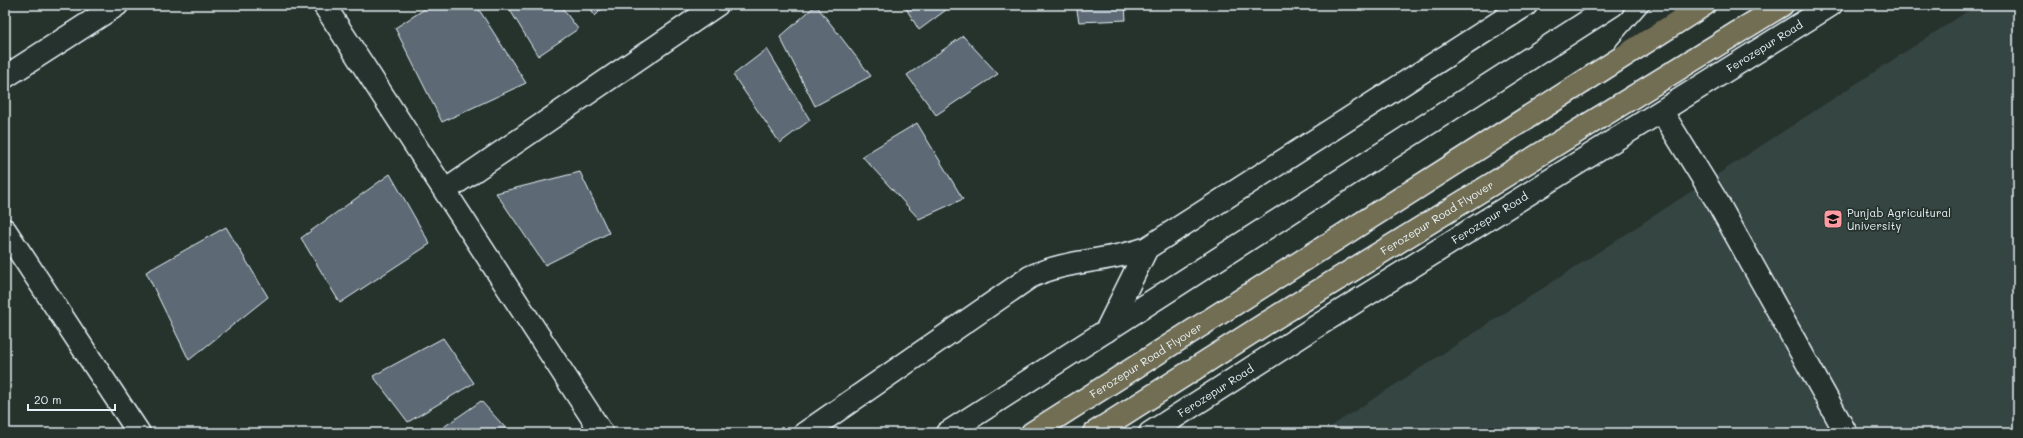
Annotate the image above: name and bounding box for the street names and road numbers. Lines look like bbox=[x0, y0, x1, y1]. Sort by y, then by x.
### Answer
street label: Ferozepur Road bbox=[1723, 17, 1805, 76]
street label: Ferozepur Road Flyover bbox=[1378, 178, 1496, 258]
street label: Ferozepur Road bbox=[1450, 190, 1530, 248]
street label: Ferozepur Road Flyover bbox=[1087, 319, 1205, 401]
street label: Ferozepur Road bbox=[1175, 361, 1256, 420]

